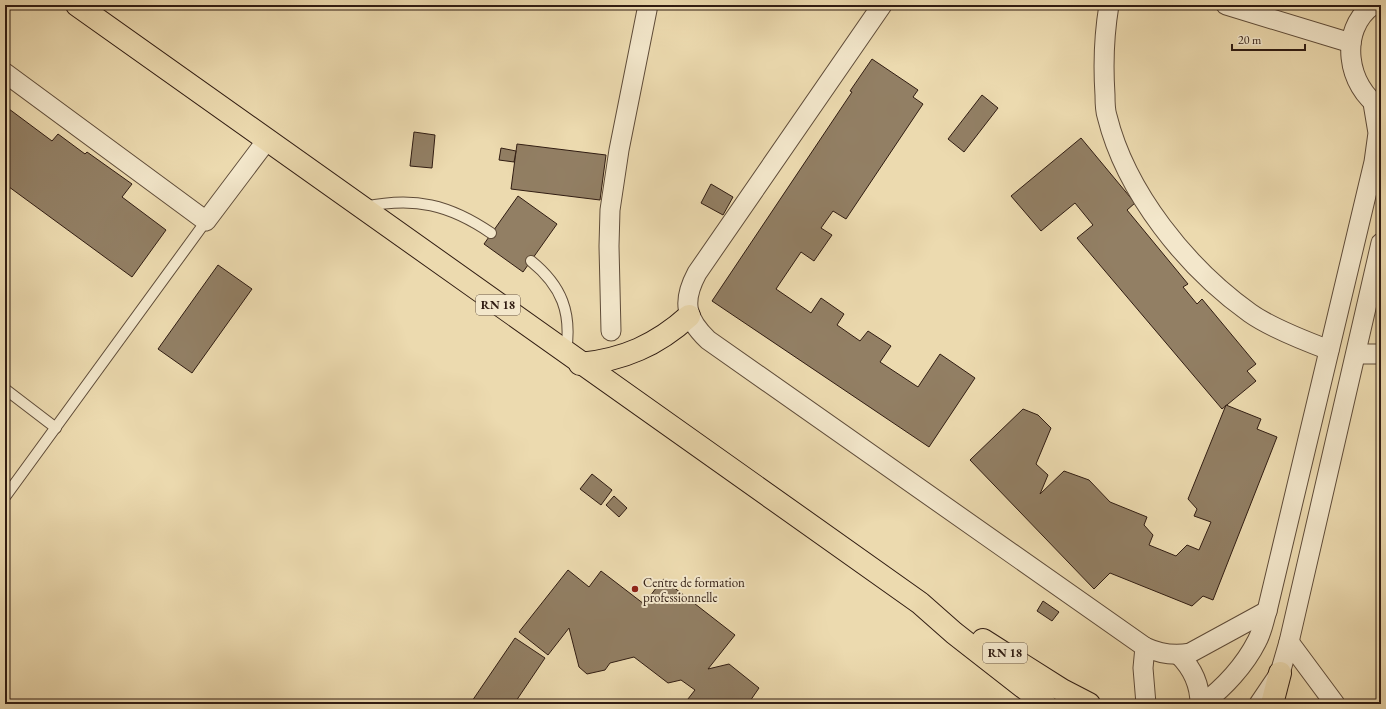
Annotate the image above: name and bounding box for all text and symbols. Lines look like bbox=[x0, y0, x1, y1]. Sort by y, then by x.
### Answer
scale bar bbox=[1232, 26, 1305, 52]
text: 20 m bbox=[1238, 32, 1262, 48]
road number: RN 18 bbox=[476, 295, 520, 315]
place label: Centre de formation professionnelle bbox=[643, 574, 745, 606]
marker: Centre de formation professionnelle bbox=[630, 584, 640, 594]
road number: RN 18 bbox=[983, 643, 1027, 663]

